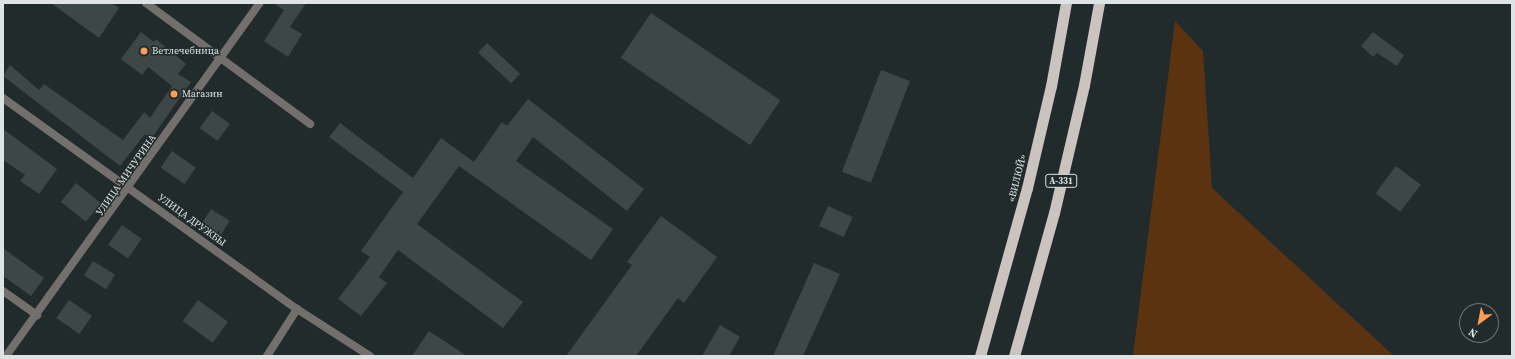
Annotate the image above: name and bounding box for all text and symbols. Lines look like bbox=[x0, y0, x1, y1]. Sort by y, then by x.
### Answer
place label: Ветлечебница bbox=[152, 45, 219, 57]
marker: Ветлечебница bbox=[139, 46, 149, 56]
place label: Магазин bbox=[182, 88, 222, 100]
marker: Магазин bbox=[169, 89, 179, 99]
street label: УЛИЦА МИЧУРИНА bbox=[93, 132, 159, 218]
street label: «ВИЛЮЙ» bbox=[1005, 153, 1029, 203]
road number: А-331 bbox=[1045, 174, 1077, 188]
street label: УЛИЦА ДРУЖБЫ bbox=[156, 191, 228, 249]
north arrow bbox=[1459, 303, 1499, 343]
text: N bbox=[1466, 324, 1480, 341]

